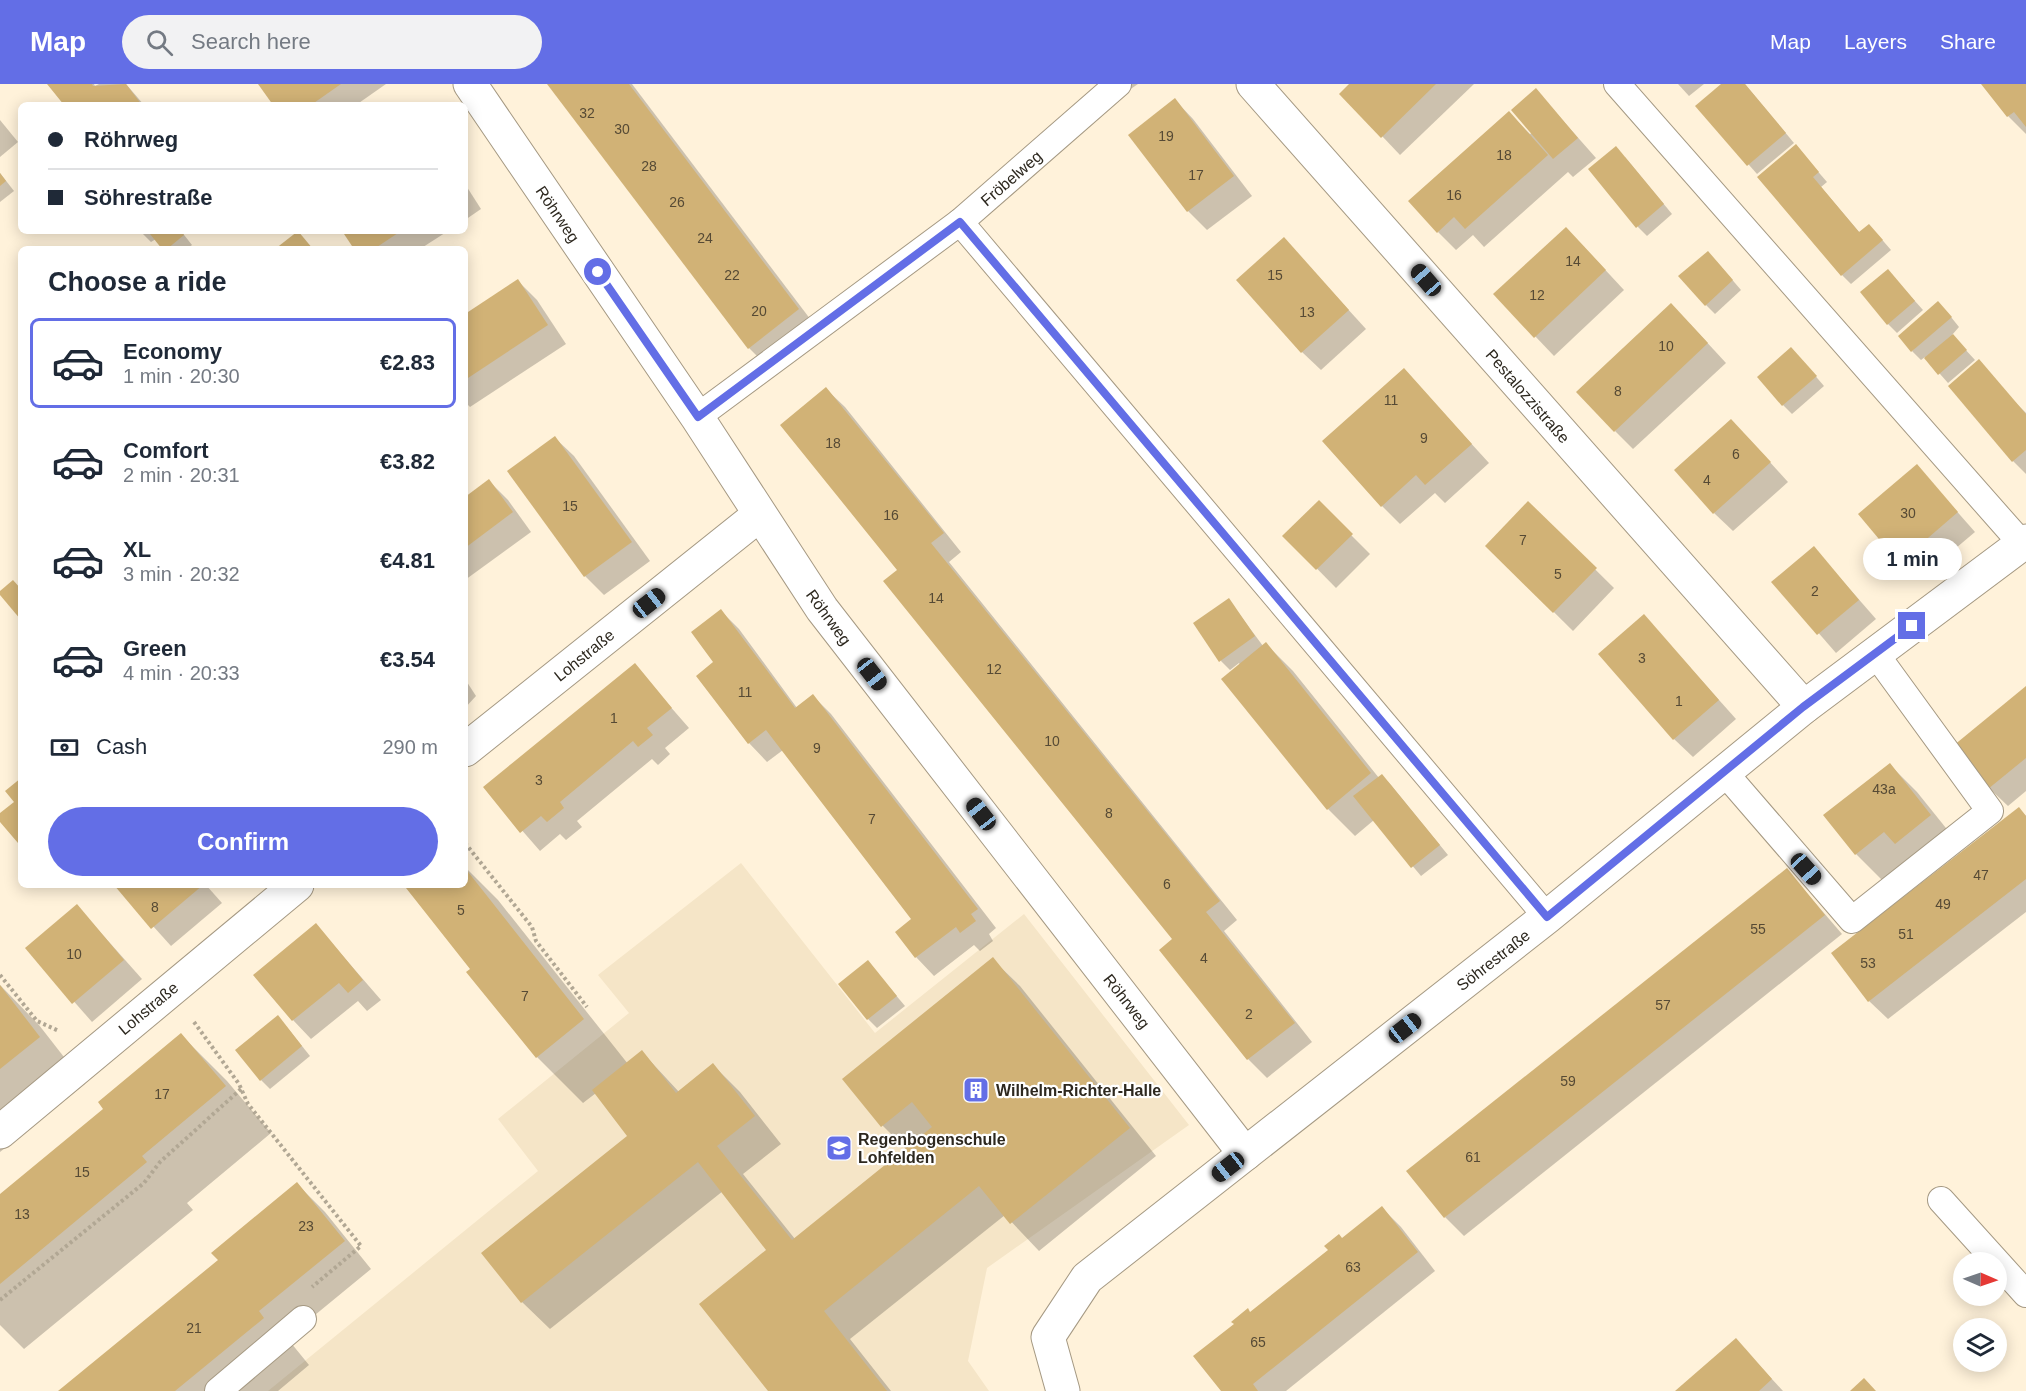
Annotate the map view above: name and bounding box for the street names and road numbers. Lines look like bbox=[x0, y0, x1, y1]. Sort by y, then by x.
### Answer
street label: Fröbelweg bbox=[978, 147, 1045, 209]
street label: Röhrweg bbox=[533, 183, 583, 246]
street label: Pestalozzistraße bbox=[1482, 346, 1573, 447]
street label: Röhrweg bbox=[803, 586, 854, 648]
street label: Lohstraße bbox=[551, 626, 618, 685]
street label: Söhrestraße bbox=[1453, 927, 1533, 994]
street label: Röhrweg bbox=[1100, 971, 1153, 1032]
street label: Lohstraße bbox=[115, 979, 181, 1038]

